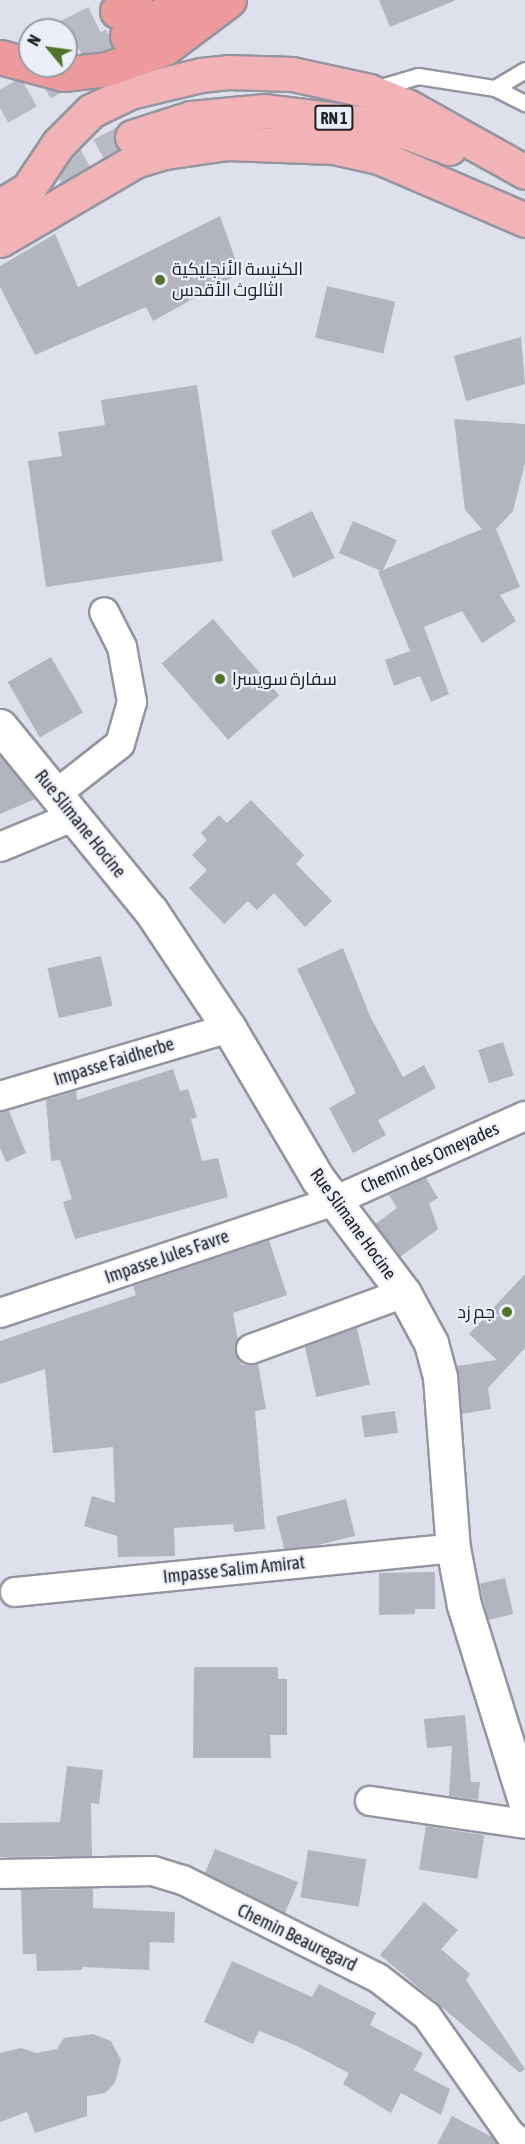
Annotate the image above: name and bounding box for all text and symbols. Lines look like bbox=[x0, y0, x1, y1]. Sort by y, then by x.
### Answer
north arrow bbox=[18, 18, 78, 78]
text: N bbox=[24, 32, 44, 49]
road number: RN 1 bbox=[313, 105, 355, 131]
place label: الكنيسة الأنجليكية الثالوث الأقدس bbox=[172, 259, 303, 302]
marker: الكنيسة الأنجليكية الثالوث الأقدس bbox=[153, 273, 167, 287]
place label: سفارة سويسرا bbox=[232, 668, 337, 690]
marker: سفارة سويسرا bbox=[213, 672, 227, 686]
street label: Rue Slimane Hocine bbox=[30, 766, 130, 882]
street label: Impasse Faidherbe bbox=[51, 1033, 177, 1091]
street label: Chemin des Omeyades bbox=[358, 1118, 502, 1198]
street label: Rue Slimane Hocine bbox=[305, 1164, 401, 1284]
street label: Impasse Jules Favre bbox=[102, 1226, 232, 1288]
place label: جم زد bbox=[457, 1301, 495, 1323]
marker: جم زد bbox=[500, 1305, 514, 1319]
street label: Impasse Salim Amirat bbox=[162, 1552, 306, 1588]
street label: Chemin Beauregard bbox=[234, 1900, 360, 1976]

